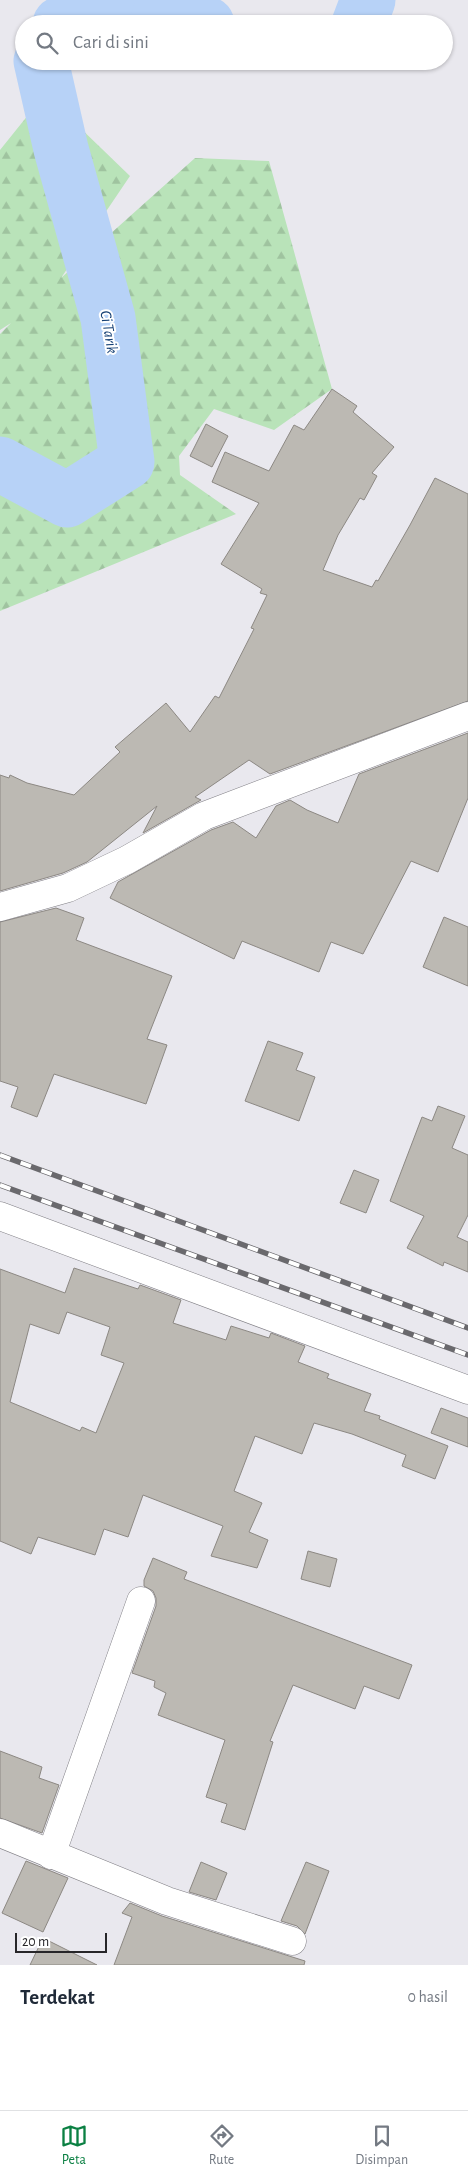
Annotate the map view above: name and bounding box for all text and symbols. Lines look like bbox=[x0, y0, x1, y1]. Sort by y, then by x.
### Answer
search box bbox=[15, 15, 453, 70]
icon: search bbox=[33, 29, 61, 57]
text: Cari di sini bbox=[73, 33, 149, 52]
water label: Ci Tarik bbox=[97, 309, 121, 355]
scale bar bbox=[15, 1930, 108, 1953]
text: 20 m bbox=[22, 1935, 49, 1949]
text: Terdekat bbox=[20, 1987, 95, 2008]
text: 0 hasil bbox=[407, 1989, 448, 2005]
tab: Peta bbox=[60, 2122, 88, 2169]
tab: Rute bbox=[208, 2122, 236, 2169]
tab: Disimpan bbox=[355, 2122, 408, 2169]

